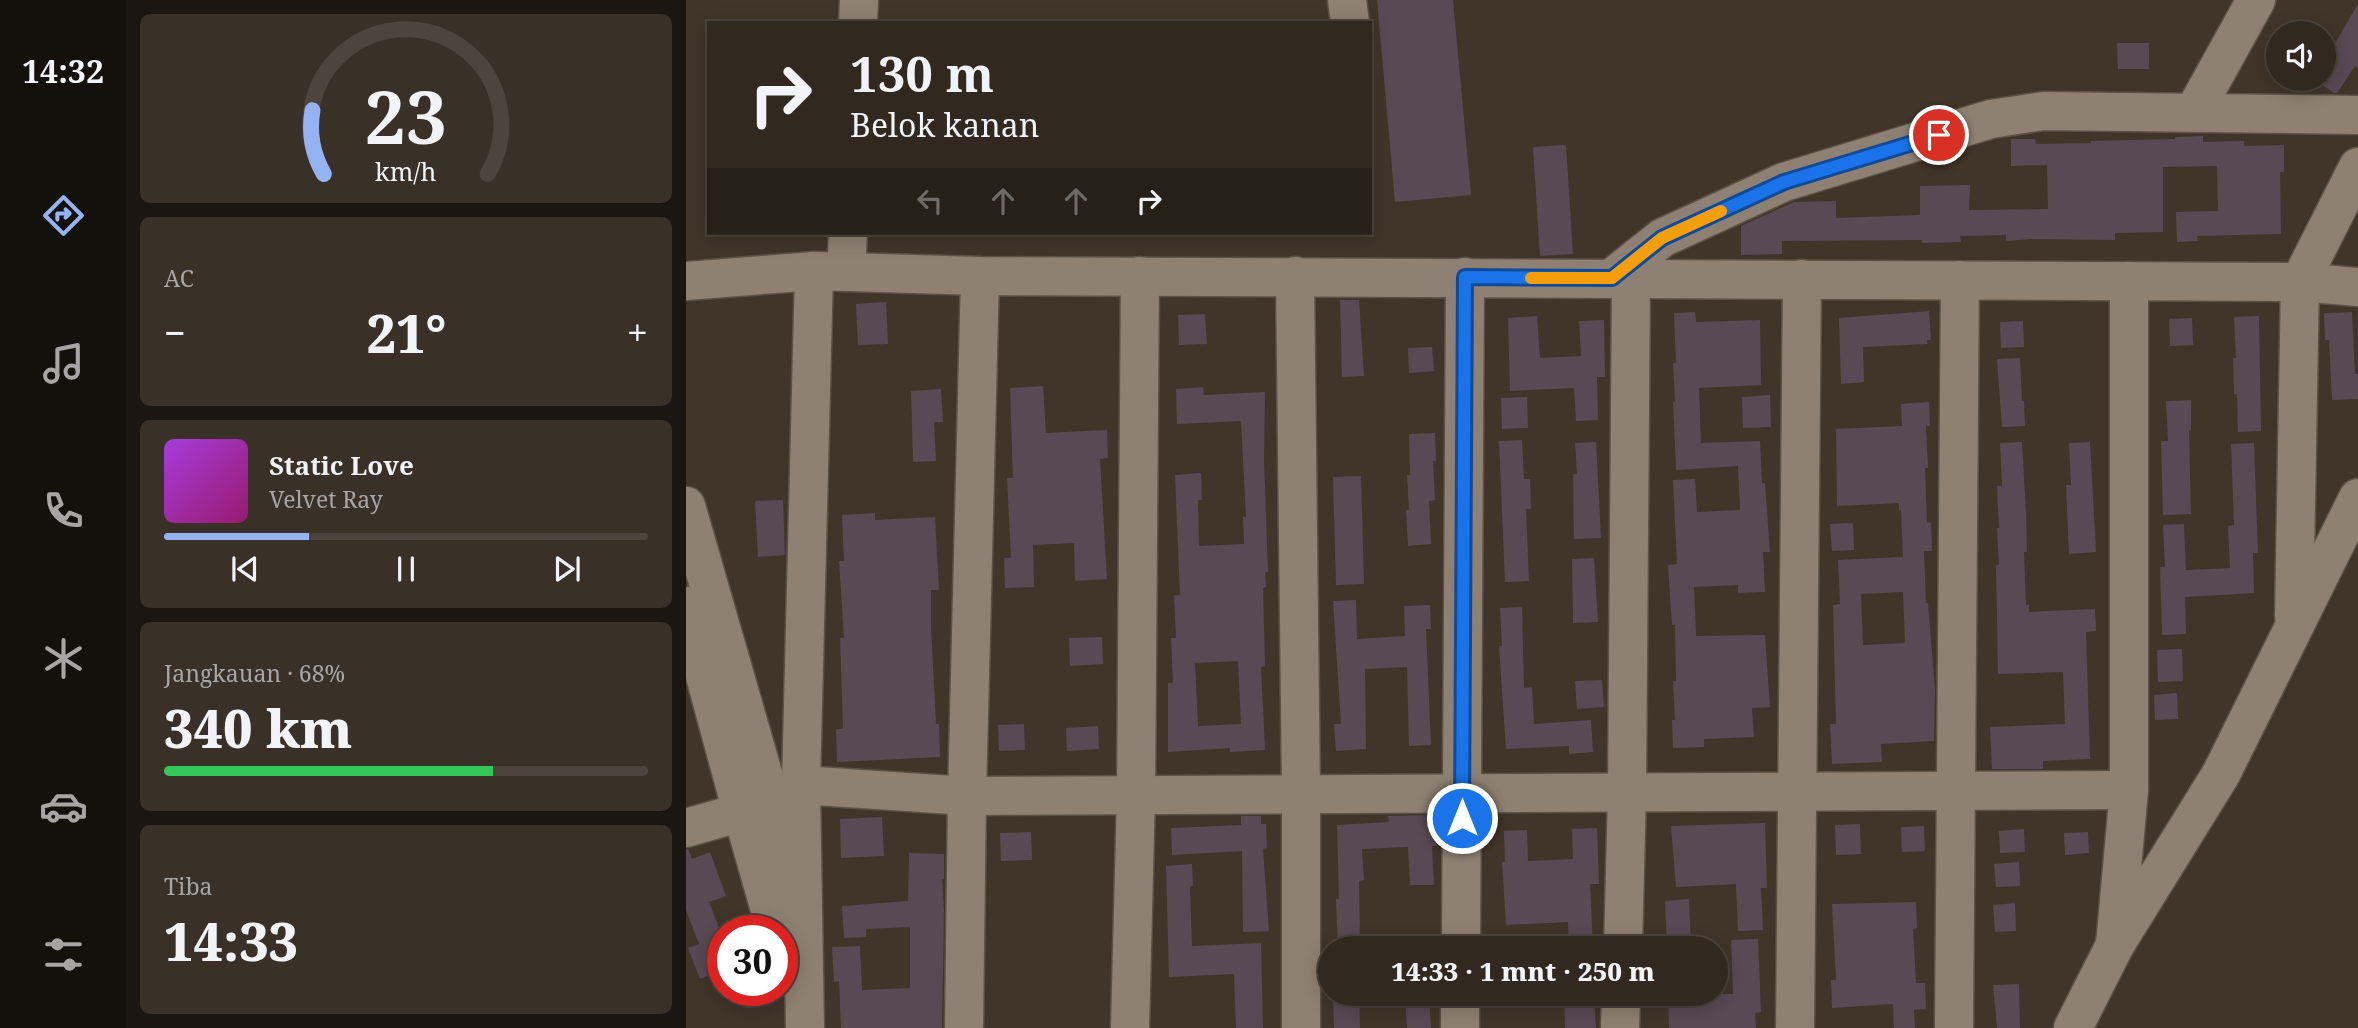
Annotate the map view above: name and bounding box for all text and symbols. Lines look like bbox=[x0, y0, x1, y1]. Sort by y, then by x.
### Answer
map controls bbox=[2266, 21, 2336, 91]
button: sound bbox=[2266, 21, 2336, 91]
text: 130 m bbox=[850, 40, 994, 106]
text: 14:32 bbox=[22, 49, 104, 92]
icon: right bbox=[735, 49, 826, 140]
text: 23 bbox=[365, 67, 447, 166]
text: Belok kanan bbox=[850, 103, 1040, 146]
pin bbox=[1909, 105, 1969, 165]
icon: arrive bbox=[1920, 116, 1958, 154]
text: km/h bbox=[375, 154, 437, 188]
icon: left bbox=[911, 182, 949, 220]
icon: ahead bbox=[984, 182, 1022, 220]
icon: ahead bbox=[1057, 182, 1095, 220]
icon: right bbox=[1130, 182, 1168, 220]
icon: directions bbox=[39, 191, 88, 240]
text: AC bbox=[164, 262, 194, 294]
text: 21° bbox=[366, 297, 446, 368]
text: − bbox=[164, 306, 186, 358]
text: + bbox=[627, 306, 648, 358]
icon: music bbox=[39, 339, 88, 388]
text: Static Love bbox=[269, 447, 414, 483]
text: Velvet Ray bbox=[269, 483, 383, 515]
icon: phone bbox=[39, 486, 88, 535]
icon: previous bbox=[226, 550, 264, 588]
icon: pause bbox=[387, 550, 425, 588]
icon: next bbox=[548, 550, 586, 588]
icon: climate bbox=[39, 634, 88, 683]
text: Jangkauan · 68% bbox=[164, 657, 345, 689]
text: 340 km bbox=[164, 692, 352, 763]
position arrow bbox=[1425, 781, 1499, 855]
icon: car bbox=[39, 782, 88, 831]
text: Tiba bbox=[164, 870, 213, 902]
text: 14:33 bbox=[164, 905, 298, 976]
speed limit sign: 30 bbox=[707, 915, 798, 1006]
icon: filters bbox=[39, 930, 88, 979]
text: 14:33 · 1 mnt · 250 m bbox=[1391, 953, 1655, 989]

